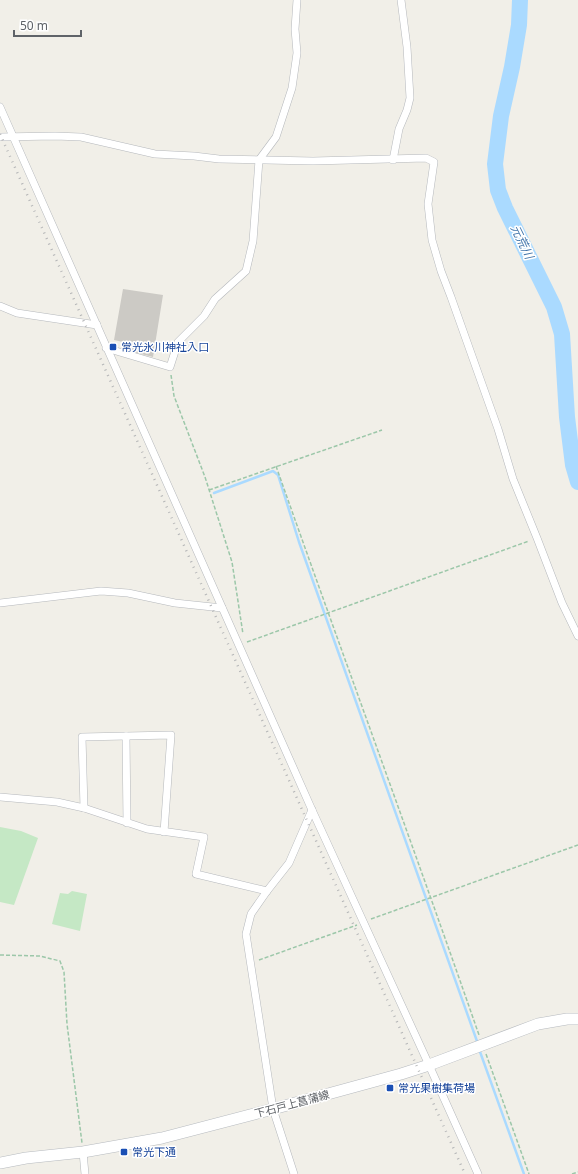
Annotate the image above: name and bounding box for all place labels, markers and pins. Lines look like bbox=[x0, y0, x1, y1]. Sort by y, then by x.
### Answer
place label: 常光氷川神社入口 bbox=[121, 339, 209, 354]
marker: 常光氷川神社入口 bbox=[108, 342, 118, 352]
place label: 常光果樹集荷場 bbox=[398, 1080, 475, 1095]
marker: 常光果樹集荷場 bbox=[385, 1083, 395, 1093]
place label: 常光下通 bbox=[132, 1144, 176, 1159]
marker: 常光下通 bbox=[119, 1147, 129, 1157]

